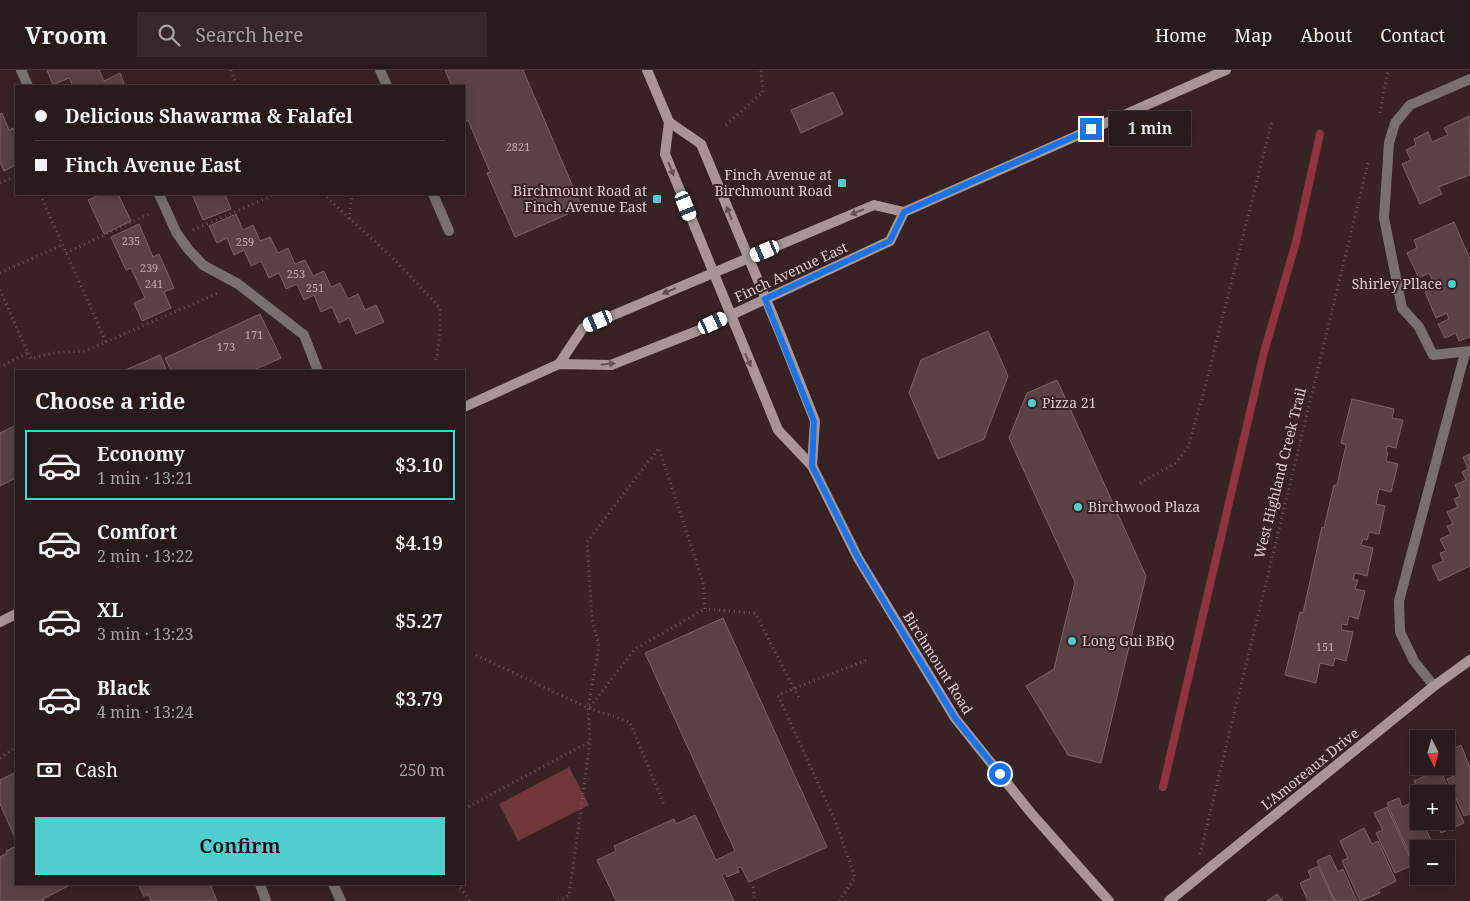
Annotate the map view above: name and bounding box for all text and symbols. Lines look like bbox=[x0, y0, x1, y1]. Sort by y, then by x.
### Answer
search box bbox=[137, 12, 487, 57]
text: Vroom bbox=[25, 18, 107, 51]
icon: search bbox=[155, 21, 183, 49]
text: Search here bbox=[195, 22, 303, 48]
text: Home bbox=[1155, 23, 1206, 47]
text: Map bbox=[1234, 23, 1272, 47]
text: About bbox=[1300, 23, 1352, 47]
text: Contact bbox=[1380, 23, 1445, 47]
text: Delicious Shawarma & Falafel bbox=[65, 103, 353, 129]
callout: 1 min bbox=[1108, 112, 1191, 146]
text: 1 min bbox=[1128, 117, 1172, 139]
route end bbox=[1080, 118, 1102, 140]
house number: 2821 bbox=[506, 139, 530, 154]
text: Finch Avenue East bbox=[65, 152, 241, 178]
one-way arrow bbox=[667, 162, 675, 177]
place label: Finch Avenue at Birchmount Road bbox=[714, 165, 832, 200]
marker: Finch Avenue at Birchmount Road bbox=[836, 177, 848, 189]
place label: Birchmount Road at Finch Avenue East bbox=[513, 181, 647, 216]
car bbox=[673, 189, 698, 223]
marker: Birchmount Road at Finch Avenue East bbox=[651, 193, 663, 205]
one-way arrow bbox=[725, 205, 733, 220]
one-way arrow bbox=[849, 208, 864, 216]
house number: 235 bbox=[122, 233, 140, 248]
house number: 259 bbox=[236, 234, 254, 249]
street label: Finch Avenue East bbox=[731, 237, 850, 306]
car bbox=[748, 238, 781, 264]
house number: 239 bbox=[140, 260, 158, 275]
house number: 253 bbox=[287, 266, 305, 281]
place label: Shirley Pllace bbox=[1352, 274, 1442, 293]
house number: 241 bbox=[145, 276, 163, 291]
marker: Shirley Pllace bbox=[1446, 278, 1458, 290]
house number: 251 bbox=[306, 280, 324, 295]
one-way arrow bbox=[661, 288, 676, 296]
car bbox=[581, 308, 614, 334]
car bbox=[696, 310, 729, 336]
house number: 171 bbox=[245, 327, 263, 342]
house number: 173 bbox=[217, 339, 235, 354]
one-way arrow bbox=[745, 353, 753, 367]
one-way arrow bbox=[600, 359, 616, 367]
text: Choose a ride bbox=[35, 385, 185, 415]
street label: West Highland Creek Trail bbox=[1249, 385, 1310, 560]
place label: Pizza 21 bbox=[1042, 393, 1096, 412]
marker: Pizza 21 bbox=[1026, 397, 1038, 409]
text: Economy bbox=[97, 441, 185, 467]
icon: car bbox=[37, 443, 82, 488]
text: $3.10 bbox=[395, 452, 443, 478]
text: 1 min · 13:21 bbox=[97, 467, 193, 489]
place label: Birchwood Plaza bbox=[1088, 497, 1200, 516]
marker: Birchwood Plaza bbox=[1072, 501, 1084, 513]
text: Comfort bbox=[97, 519, 177, 545]
icon: car bbox=[37, 521, 82, 566]
text: $4.19 bbox=[395, 530, 443, 556]
text: 2 min · 13:22 bbox=[97, 545, 193, 567]
text: XL bbox=[97, 597, 123, 623]
icon: car bbox=[37, 599, 82, 644]
text: $5.27 bbox=[395, 608, 443, 634]
street label: Birchmount Road bbox=[899, 608, 978, 718]
text: 3 min · 13:23 bbox=[97, 623, 193, 645]
place label: Long Gui BBQ bbox=[1082, 631, 1175, 650]
marker: Long Gui BBQ bbox=[1066, 635, 1078, 647]
house number: 151 bbox=[1316, 639, 1334, 654]
text: Black bbox=[97, 675, 150, 701]
icon: car bbox=[37, 677, 82, 722]
text: $3.79 bbox=[395, 686, 443, 712]
text: 4 min · 13:24 bbox=[97, 701, 193, 723]
street label: L'Amoreaux Drive bbox=[1257, 723, 1362, 814]
north arrow bbox=[1410, 730, 1455, 775]
map controls bbox=[1410, 730, 1455, 885]
icon: cash bbox=[35, 756, 63, 784]
text: Cash bbox=[75, 757, 118, 783]
text: 250 m bbox=[399, 759, 445, 781]
route start bbox=[989, 763, 1011, 785]
button: + bbox=[1410, 785, 1455, 830]
button: Confirm bbox=[35, 817, 445, 875]
button: − bbox=[1410, 840, 1455, 885]

